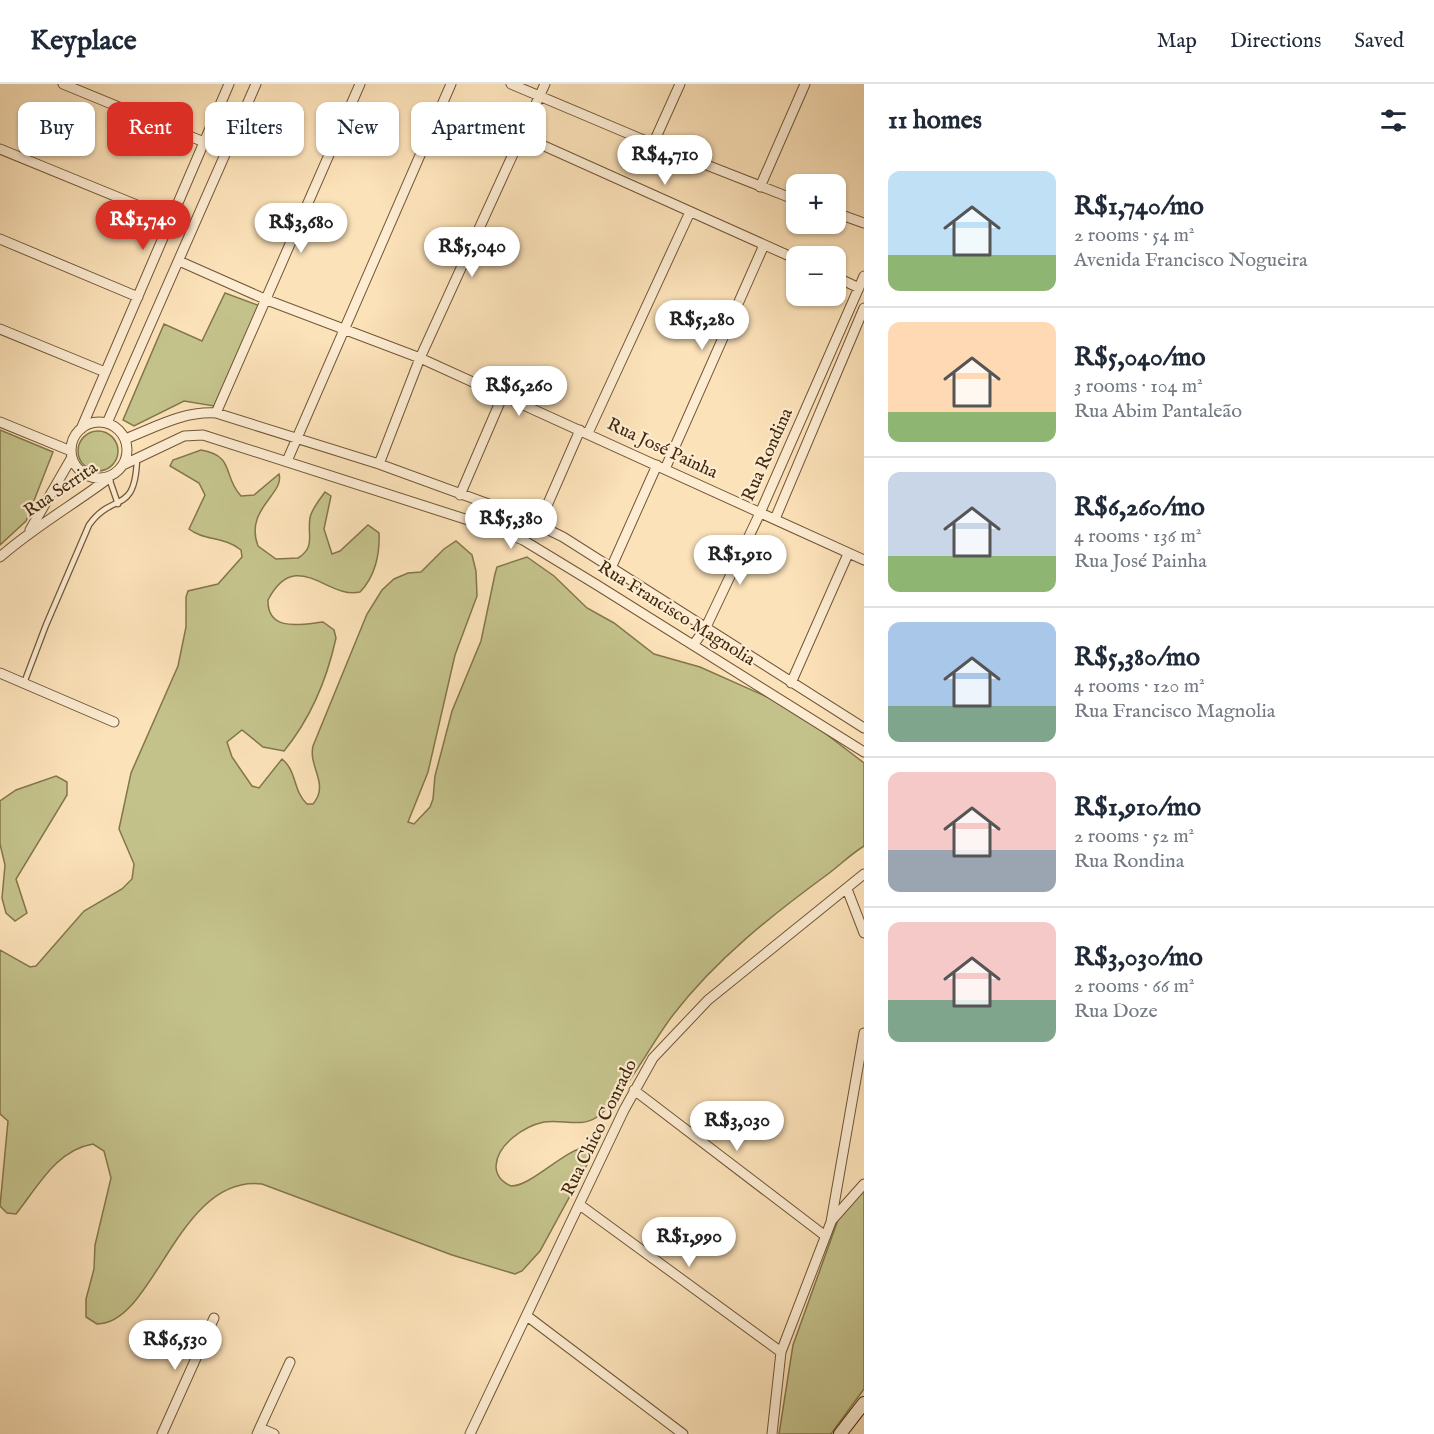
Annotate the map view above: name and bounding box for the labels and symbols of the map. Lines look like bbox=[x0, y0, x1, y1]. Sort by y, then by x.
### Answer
pin: R$4,710 bbox=[610, 135, 720, 186]
pin: R$1,740 bbox=[88, 200, 198, 251]
pin: R$3,680 bbox=[246, 203, 356, 254]
pin: R$5,040 bbox=[417, 227, 527, 278]
pin: R$5,280 bbox=[647, 300, 757, 351]
pin: R$6,260 bbox=[464, 366, 574, 417]
street label: Rua Rondina bbox=[737, 405, 799, 505]
street label: Rua José Painha bbox=[603, 413, 721, 485]
street label: Rua Serrita bbox=[20, 457, 102, 523]
pin: R$5,380 bbox=[456, 499, 566, 550]
pin: R$1,910 bbox=[685, 535, 795, 586]
street label: Rua Francisco Magnolia bbox=[593, 556, 759, 672]
street label: Rua Chico Conrado bbox=[557, 1056, 643, 1200]
pin: R$3,030 bbox=[682, 1101, 792, 1152]
pin: R$1,990 bbox=[634, 1217, 744, 1268]
pin: R$6,530 bbox=[120, 1320, 230, 1371]

